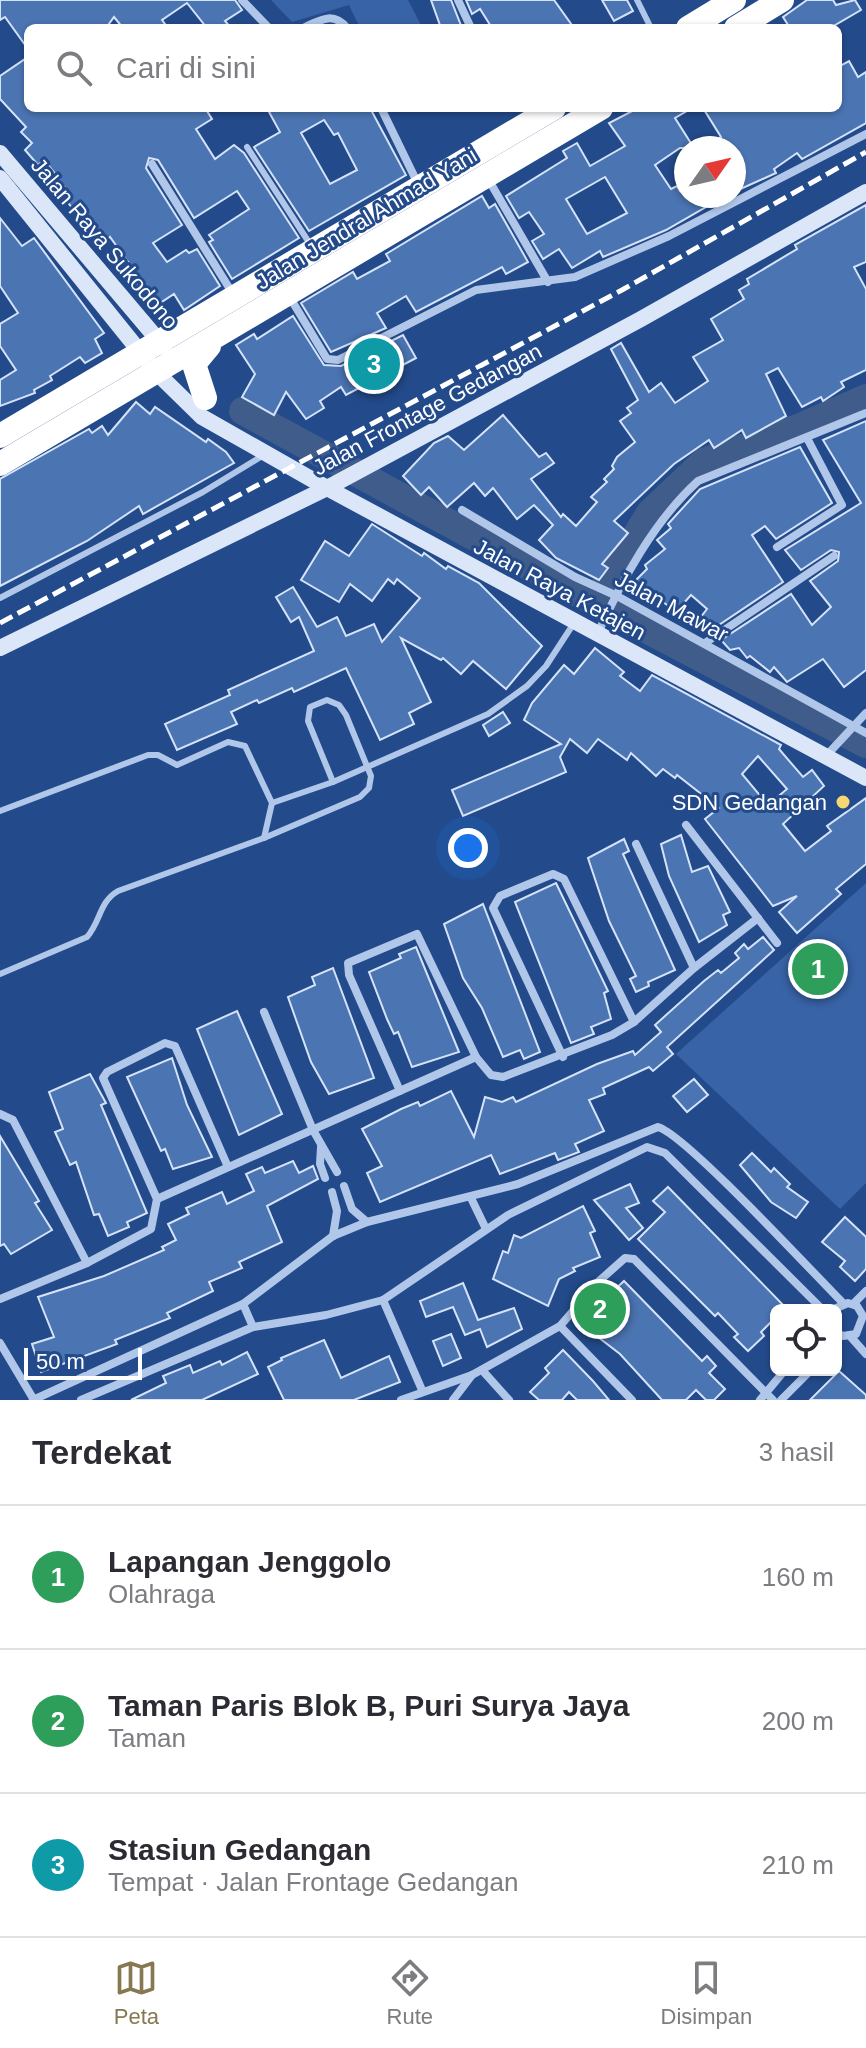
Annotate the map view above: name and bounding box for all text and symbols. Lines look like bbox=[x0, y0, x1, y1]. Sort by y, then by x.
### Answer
search box bbox=[24, 24, 842, 112]
icon: search bbox=[52, 46, 96, 90]
text: Cari di sini bbox=[116, 51, 256, 84]
north arrow bbox=[674, 136, 746, 208]
street label: Jalan Jendral Ahmad Yani bbox=[251, 142, 481, 294]
street label: Jalan Raya Sukodono bbox=[26, 153, 183, 334]
pin: 3 bbox=[348, 334, 400, 394]
street label: Jalan Frontage Gedangan bbox=[309, 338, 546, 480]
street label: Jalan Raya Ketajen bbox=[470, 534, 650, 645]
street label: Jalan Mawar bbox=[611, 566, 733, 647]
place label: SDN Gedangan bbox=[672, 790, 827, 815]
marker: SDN Gedangan bbox=[834, 793, 852, 811]
your location bbox=[448, 828, 488, 868]
pin: 1 bbox=[792, 939, 844, 999]
pin: 2 bbox=[574, 1279, 626, 1339]
map controls bbox=[770, 1304, 842, 1376]
button: locate bbox=[770, 1304, 842, 1376]
scale bar bbox=[24, 1344, 142, 1380]
text: 50 m bbox=[36, 1349, 85, 1374]
text: Terdekat bbox=[32, 1433, 171, 1471]
text: 3 hasil bbox=[759, 1437, 834, 1467]
text: Lapangan Jenggolo bbox=[108, 1545, 391, 1578]
text: 1 bbox=[51, 1562, 65, 1592]
text: 160 m bbox=[762, 1562, 834, 1592]
text: Olahraga bbox=[108, 1579, 215, 1609]
text: Taman Paris Blok B, Puri Surya Jaya bbox=[108, 1689, 629, 1722]
text: 2 bbox=[51, 1706, 65, 1736]
text: 200 m bbox=[762, 1706, 834, 1736]
text: Taman bbox=[108, 1723, 186, 1753]
text: Stasiun Gedangan bbox=[108, 1833, 371, 1866]
text: 3 bbox=[51, 1850, 65, 1880]
text: 210 m bbox=[762, 1850, 834, 1880]
text: Tempat · Jalan Frontage Gedangan bbox=[108, 1867, 518, 1897]
tab: Peta bbox=[114, 1956, 159, 2030]
tab: Rute bbox=[387, 1956, 433, 2030]
tab: Disimpan bbox=[661, 1956, 752, 2030]

